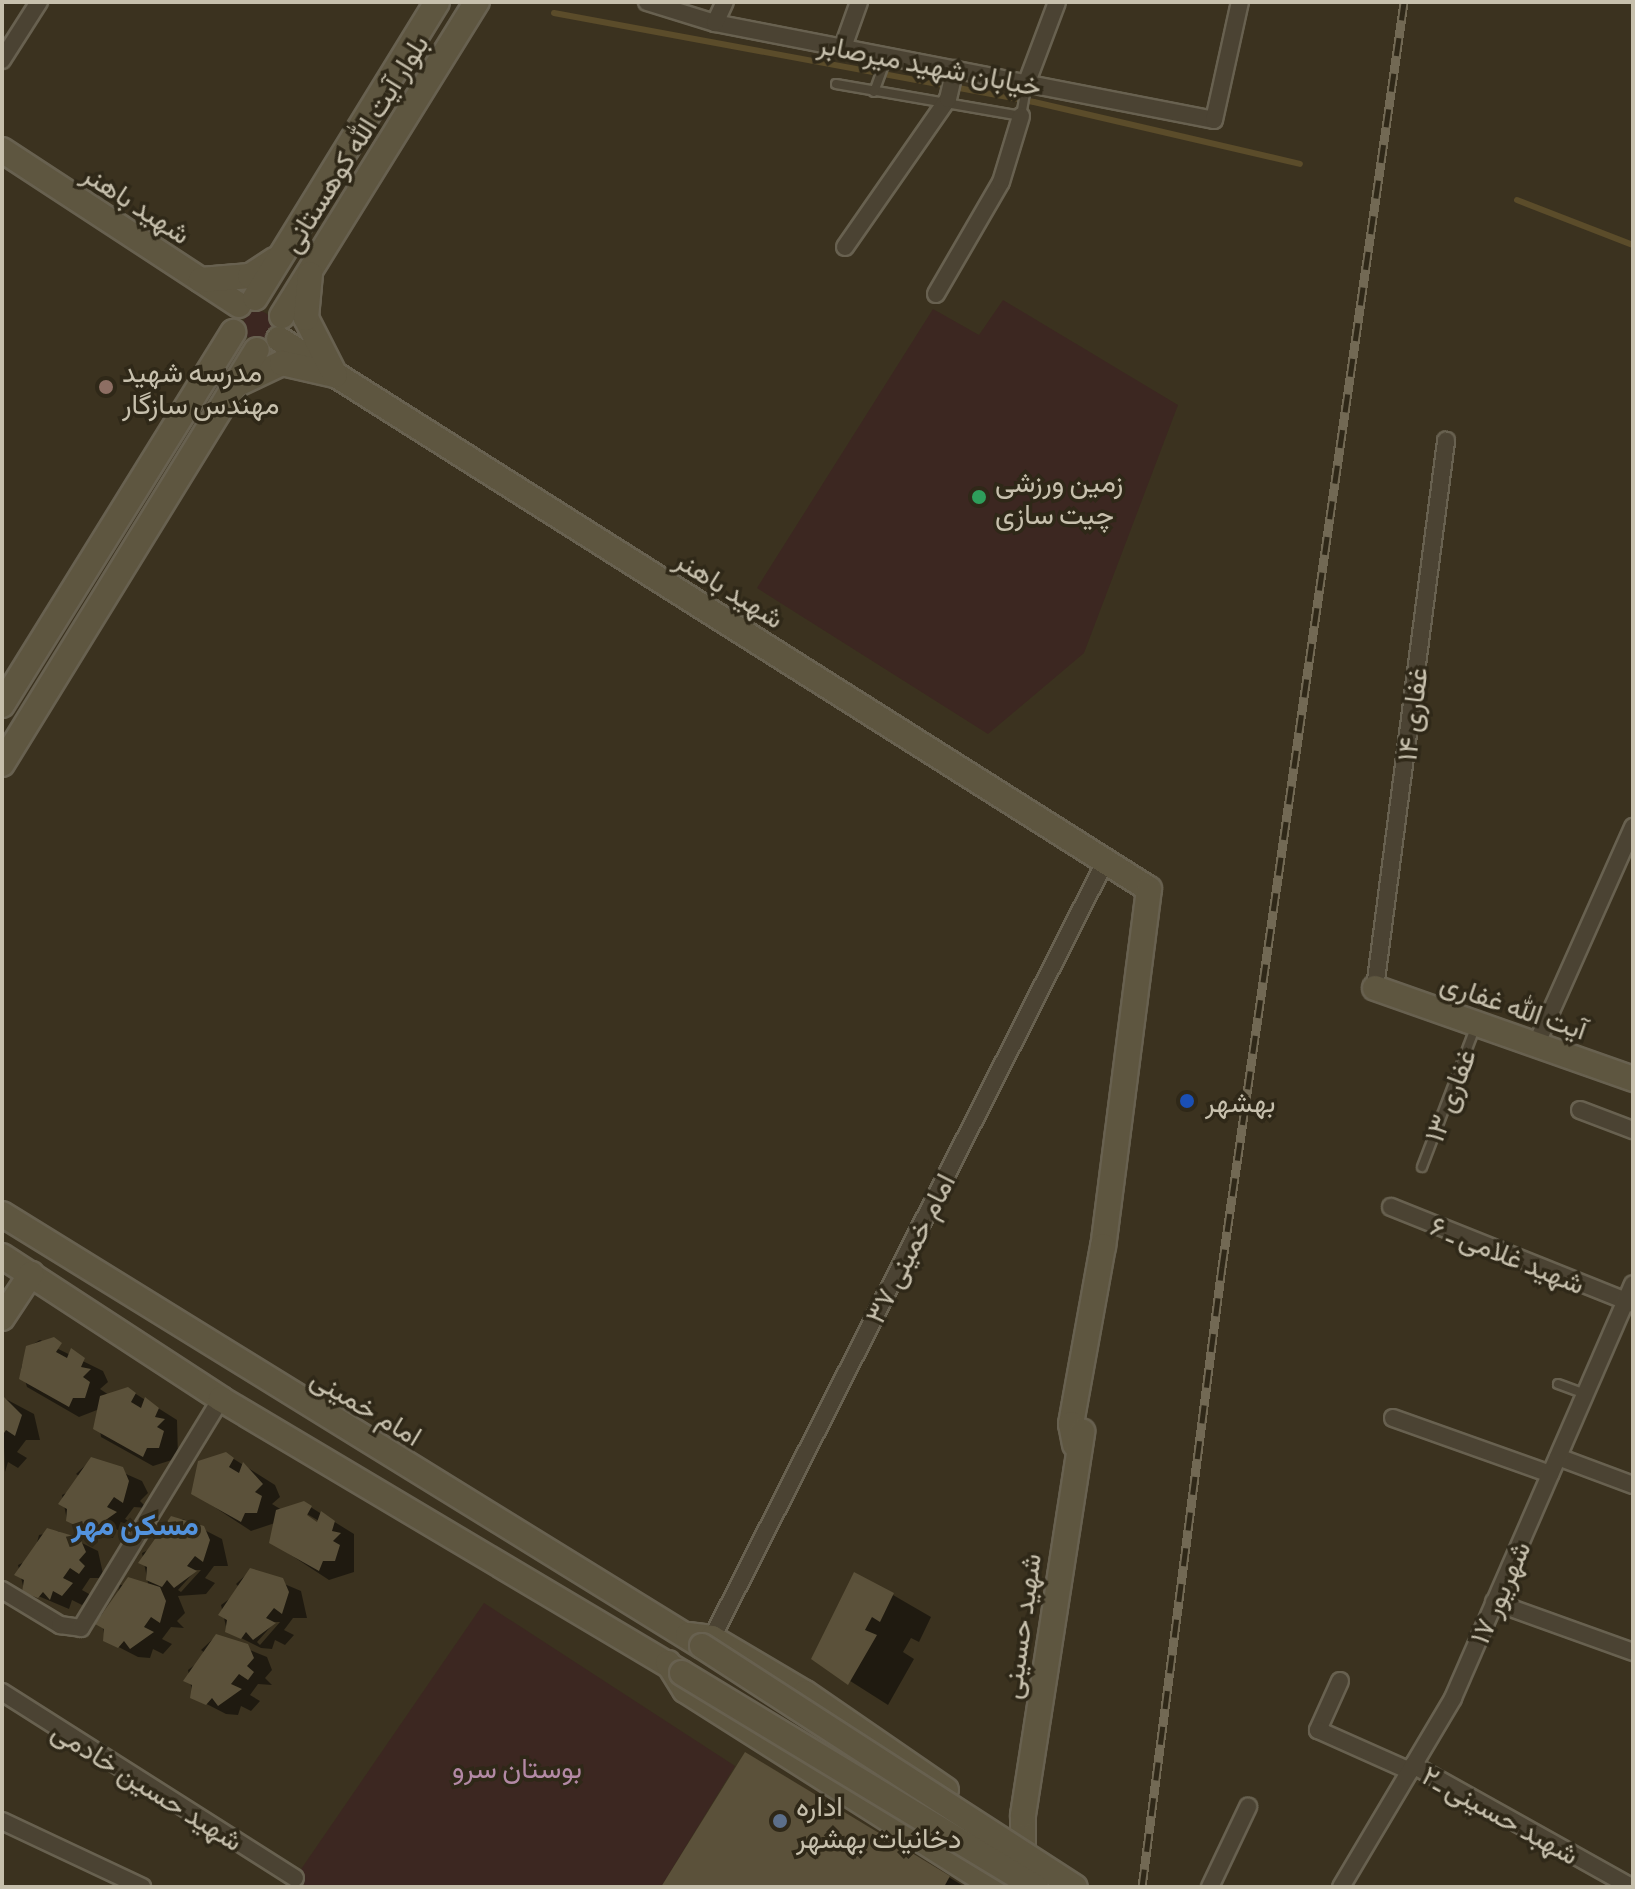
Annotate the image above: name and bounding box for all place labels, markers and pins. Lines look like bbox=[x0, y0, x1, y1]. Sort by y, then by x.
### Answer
place label: مدرسه شهید مهندس سازگار bbox=[122, 354, 279, 420]
marker: مدرسه شهید مهندس سازگار bbox=[97, 378, 115, 396]
place label: زمین ورزشی چیت سازی bbox=[995, 464, 1123, 530]
marker: زمین ورزشی چیت سازی bbox=[970, 488, 988, 506]
place label: بهشهر bbox=[1205, 1084, 1276, 1118]
marker: بهشهر bbox=[1176, 1090, 1198, 1112]
place label: اداره دخانیات بهشهر bbox=[796, 1788, 961, 1854]
marker: اداره دخانیات بهشهر bbox=[771, 1812, 789, 1830]

